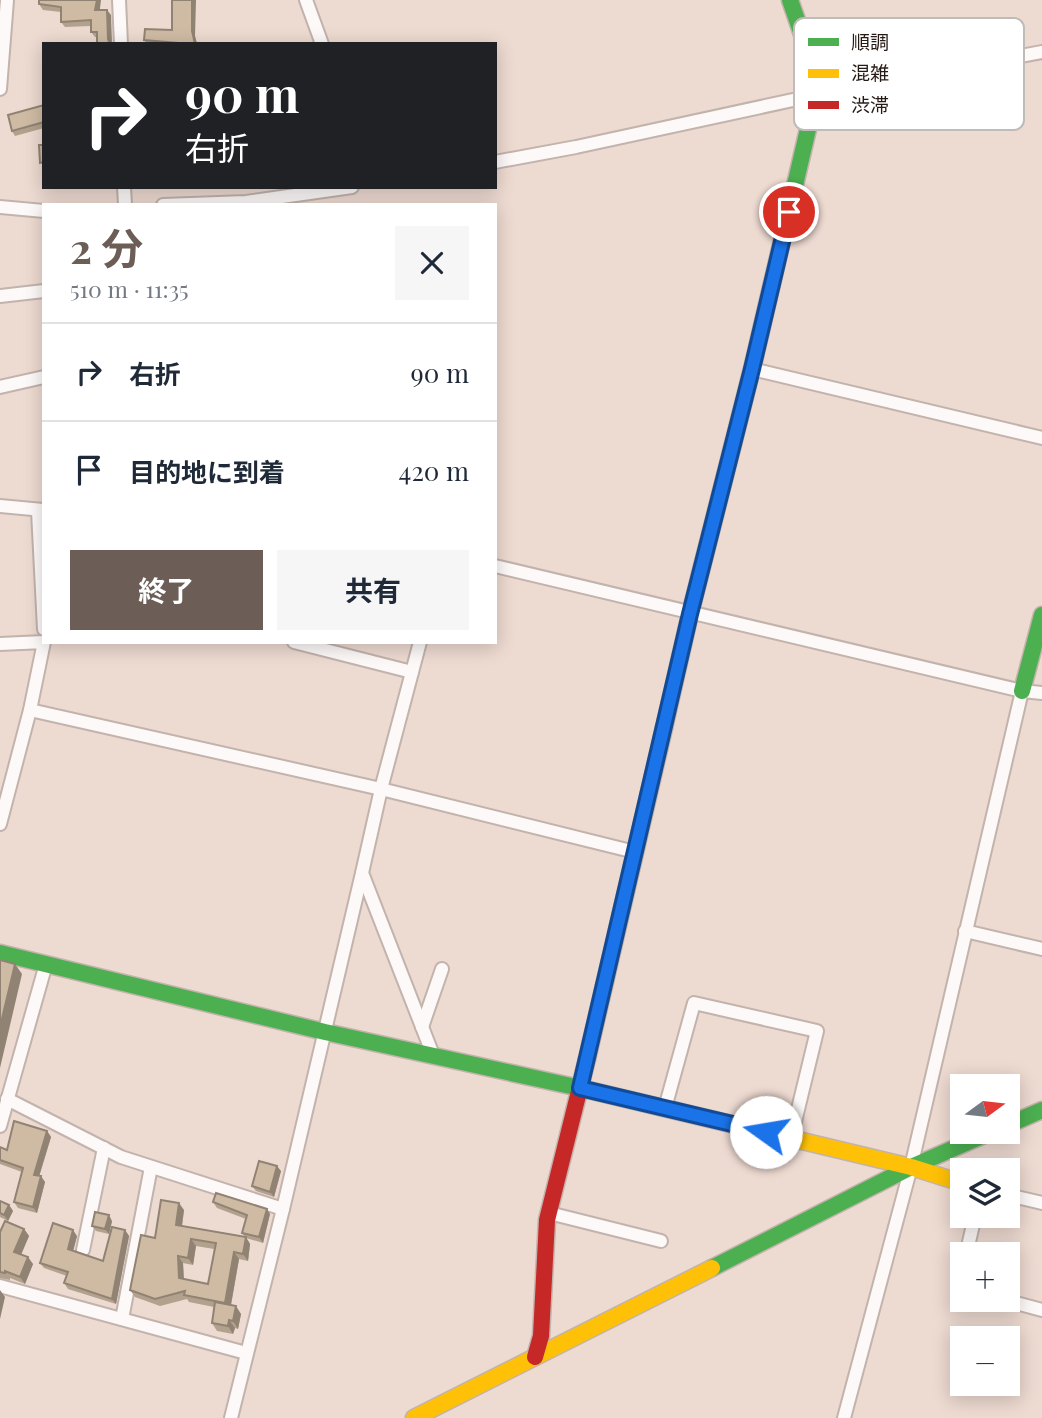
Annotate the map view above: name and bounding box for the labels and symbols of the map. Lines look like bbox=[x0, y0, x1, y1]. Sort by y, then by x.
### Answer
legend bbox=[794, 18, 1024, 130]
text: 順調 bbox=[851, 28, 889, 54]
text: 混雑 bbox=[851, 59, 889, 85]
text: 渋滞 bbox=[851, 91, 889, 117]
pin bbox=[759, 182, 819, 242]
north arrow bbox=[950, 1074, 1020, 1144]
position arrow bbox=[729, 1095, 803, 1169]

